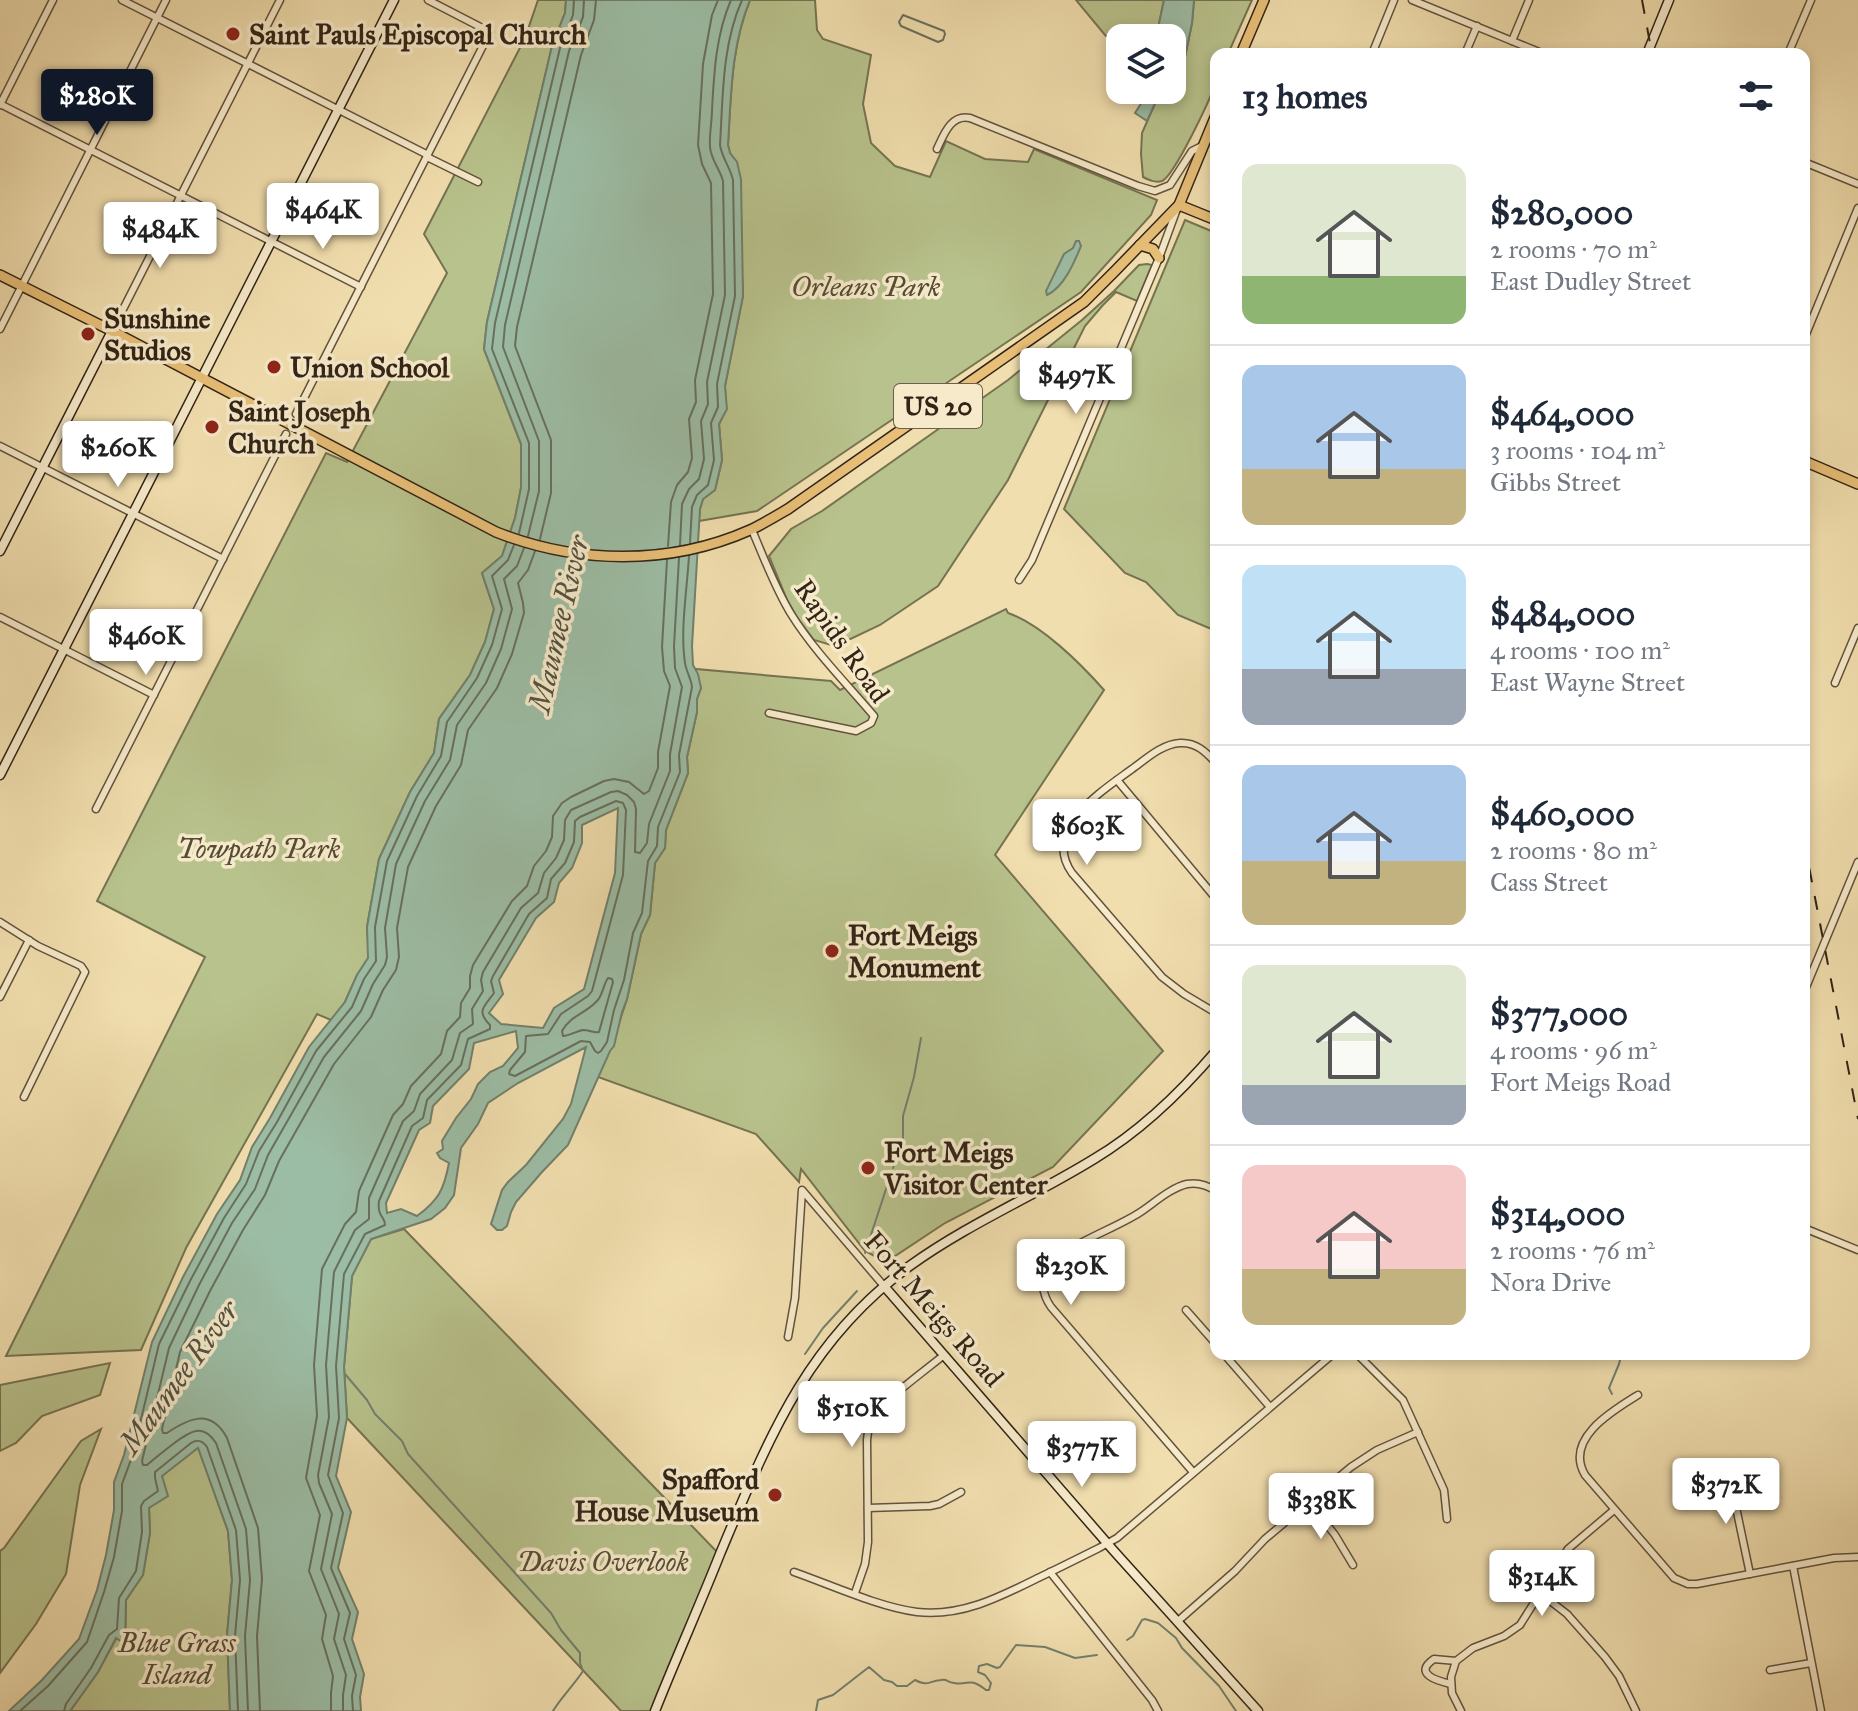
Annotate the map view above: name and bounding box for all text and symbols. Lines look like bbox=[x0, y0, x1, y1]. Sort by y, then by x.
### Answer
place label: Saint Pauls Episcopal Church bbox=[249, 17, 587, 52]
map controls bbox=[1106, 24, 1186, 104]
button: layers bbox=[1106, 24, 1186, 104]
marker: Saint Pauls Episcopal Church bbox=[224, 25, 242, 43]
pin: $280K bbox=[41, 69, 153, 137]
icon: filters bbox=[1734, 74, 1778, 118]
text: 13 homes bbox=[1242, 76, 1367, 117]
text: $280K bbox=[59, 79, 135, 111]
pin: $464K bbox=[267, 183, 379, 251]
text: $280,000 bbox=[1490, 192, 1633, 233]
text: $464K bbox=[285, 193, 361, 225]
icon: home bbox=[1306, 196, 1402, 292]
pin: $484K bbox=[104, 202, 216, 270]
text: $484K bbox=[122, 212, 198, 244]
text: 2 rooms · 70 m² bbox=[1490, 233, 1657, 265]
text: East Dudley Street bbox=[1490, 265, 1691, 297]
park label: Orleans Park bbox=[791, 269, 941, 304]
place label: Sunshine Studios bbox=[104, 301, 211, 368]
marker: Sunshine Studios bbox=[79, 325, 97, 343]
pin: $497K bbox=[1020, 348, 1132, 416]
place label: Union School bbox=[290, 350, 450, 385]
marker: Union School bbox=[265, 358, 283, 376]
text: $497K bbox=[1038, 358, 1114, 390]
road number: US 20 bbox=[894, 384, 982, 428]
text: $464,000 bbox=[1490, 393, 1635, 434]
place label: Saint Joseph Church bbox=[228, 394, 371, 461]
icon: home bbox=[1306, 397, 1402, 493]
marker: Saint Joseph Church bbox=[203, 418, 221, 436]
pin: $260K bbox=[62, 421, 174, 489]
text: $260K bbox=[80, 431, 156, 463]
text: 3 rooms · 104 m² bbox=[1490, 434, 1665, 466]
text: Gibbs Street bbox=[1490, 466, 1621, 498]
water label: Maumee River bbox=[521, 531, 597, 719]
street label: Rapids Road bbox=[787, 572, 897, 710]
text: $484,000 bbox=[1490, 593, 1635, 634]
icon: home bbox=[1306, 597, 1402, 693]
pin: $460K bbox=[90, 609, 202, 677]
text: $460K bbox=[108, 619, 185, 651]
text: 4 rooms · 100 m² bbox=[1490, 634, 1670, 666]
text: East Wayne Street bbox=[1490, 666, 1685, 698]
text: $460,000 bbox=[1490, 793, 1635, 834]
icon: home bbox=[1306, 797, 1402, 893]
pin: $603K bbox=[1031, 799, 1143, 867]
text: $603K bbox=[1051, 809, 1123, 841]
park label: Towpath Park bbox=[177, 831, 341, 866]
text: 2 rooms · 80 m² bbox=[1490, 834, 1657, 866]
text: Cass Street bbox=[1490, 866, 1608, 898]
place label: Fort Meigs Monument bbox=[848, 918, 981, 985]
marker: Fort Meigs Monument bbox=[823, 942, 841, 960]
text: $377,000 bbox=[1490, 993, 1628, 1034]
icon: home bbox=[1306, 997, 1402, 1093]
text: 4 rooms · 96 m² bbox=[1490, 1034, 1657, 1066]
text: Fort Meigs Road bbox=[1490, 1066, 1671, 1098]
place label: Fort Meigs Visitor Center bbox=[883, 1135, 1048, 1202]
marker: Fort Meigs Visitor Center bbox=[859, 1159, 877, 1177]
text: $314,000 bbox=[1490, 1193, 1625, 1234]
icon: home bbox=[1306, 1197, 1402, 1293]
street label: Fort Meigs Road bbox=[857, 1224, 1011, 1394]
text: 2 rooms · 76 m² bbox=[1490, 1234, 1655, 1266]
pin: $230K bbox=[1015, 1239, 1127, 1307]
text: $230K bbox=[1035, 1249, 1107, 1281]
text: Nora Drive bbox=[1490, 1266, 1611, 1298]
water label: Maumee River bbox=[110, 1292, 247, 1463]
pin: $510K bbox=[796, 1381, 908, 1449]
text: $510K bbox=[816, 1391, 888, 1423]
pin: $377K bbox=[1026, 1421, 1138, 1489]
text: $377K bbox=[1046, 1431, 1118, 1463]
pin: $372K bbox=[1670, 1458, 1782, 1526]
place label: Spafford House Museum bbox=[574, 1462, 760, 1529]
text: $372K bbox=[1690, 1468, 1762, 1500]
pin: $338K bbox=[1265, 1473, 1377, 1541]
text: $338K bbox=[1287, 1483, 1355, 1515]
marker: Spafford House Museum bbox=[766, 1486, 784, 1504]
park label: Davis Overlook bbox=[517, 1544, 689, 1579]
pin: $314K bbox=[1486, 1550, 1598, 1618]
text: $314K bbox=[1507, 1560, 1577, 1592]
park label: Blue Grass Island bbox=[116, 1625, 237, 1692]

